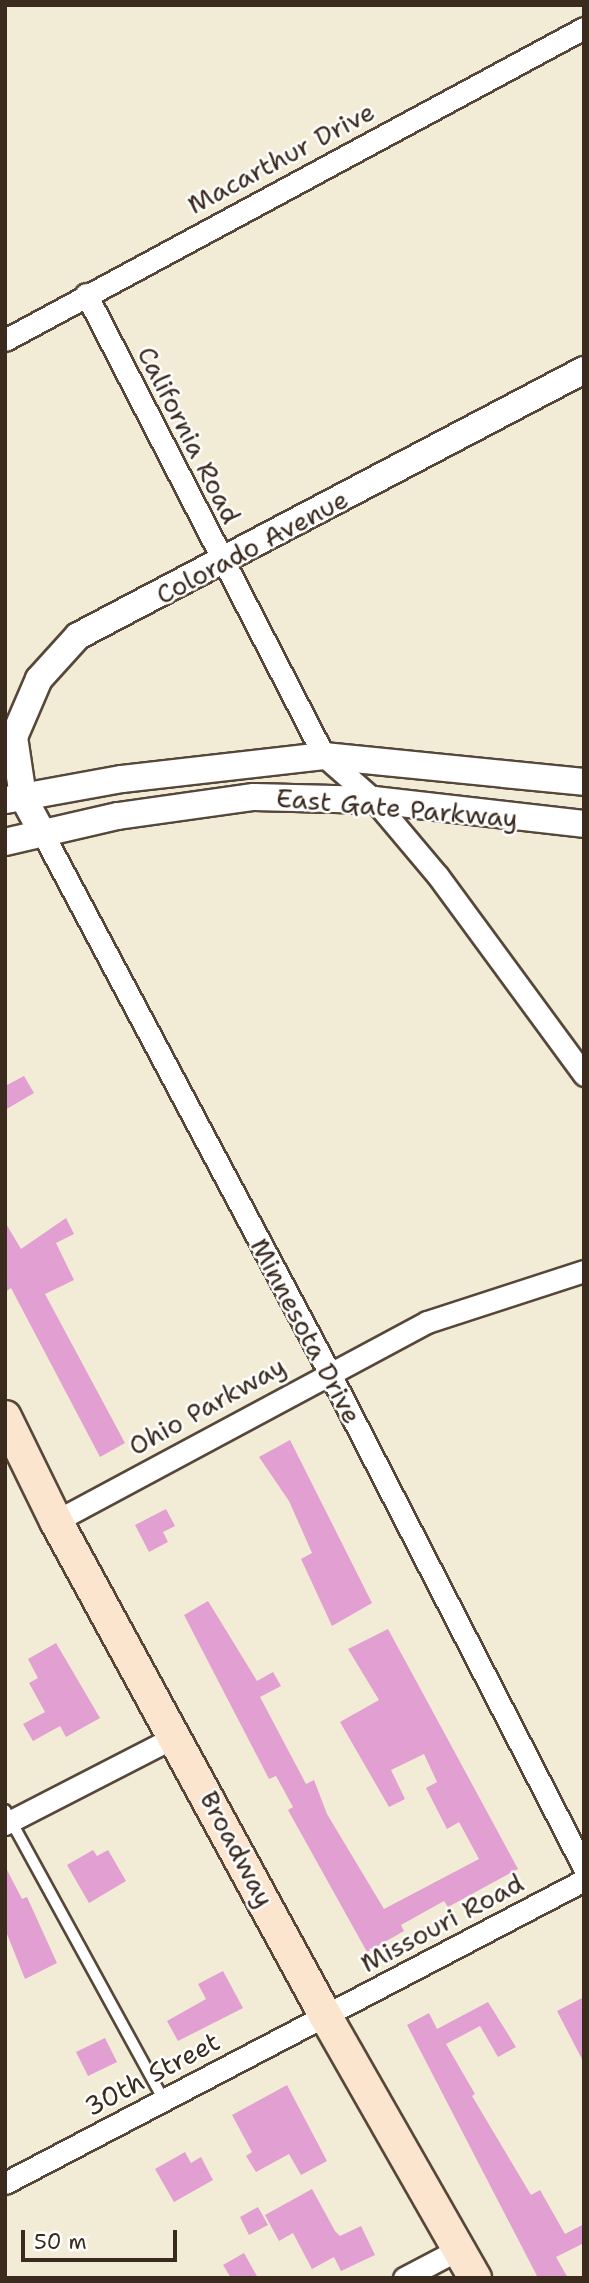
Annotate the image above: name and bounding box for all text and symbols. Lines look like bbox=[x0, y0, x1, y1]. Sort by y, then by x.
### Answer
street label: Macarthur Drive bbox=[182, 96, 380, 220]
street label: California Road bbox=[131, 341, 247, 529]
street label: Colorado Avenue bbox=[151, 483, 353, 611]
street label: East Gate Parkway bbox=[275, 782, 519, 834]
street label: Minnesota Drive bbox=[244, 1233, 368, 1429]
street label: Ohio Parkway bbox=[123, 1350, 291, 1462]
street label: Broadway bbox=[193, 1786, 281, 1912]
street label: Missouri Road bbox=[355, 1867, 529, 1979]
street label: 30th Street bbox=[79, 2025, 225, 2123]
scale bar bbox=[24, 2216, 180, 2260]
text: 50 m bbox=[34, 2228, 87, 2256]

